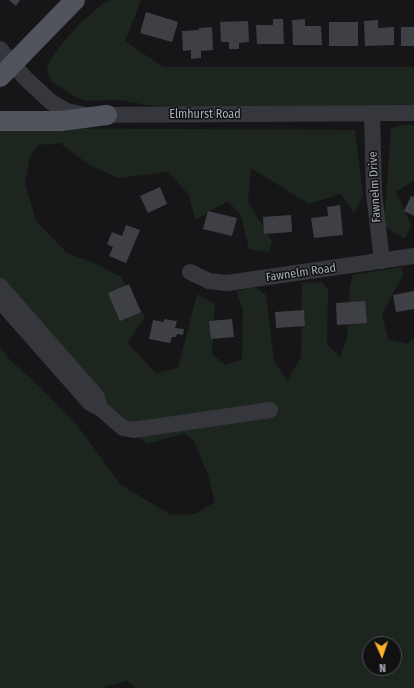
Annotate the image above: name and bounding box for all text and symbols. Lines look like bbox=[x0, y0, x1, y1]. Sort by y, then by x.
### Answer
street label: Elmhurst Road bbox=[169, 108, 241, 122]
street label: Fawnelm Drive bbox=[366, 151, 384, 223]
street label: Fawnelm Road bbox=[265, 261, 337, 285]
north arrow bbox=[362, 636, 402, 676]
text: N bbox=[379, 661, 386, 674]

